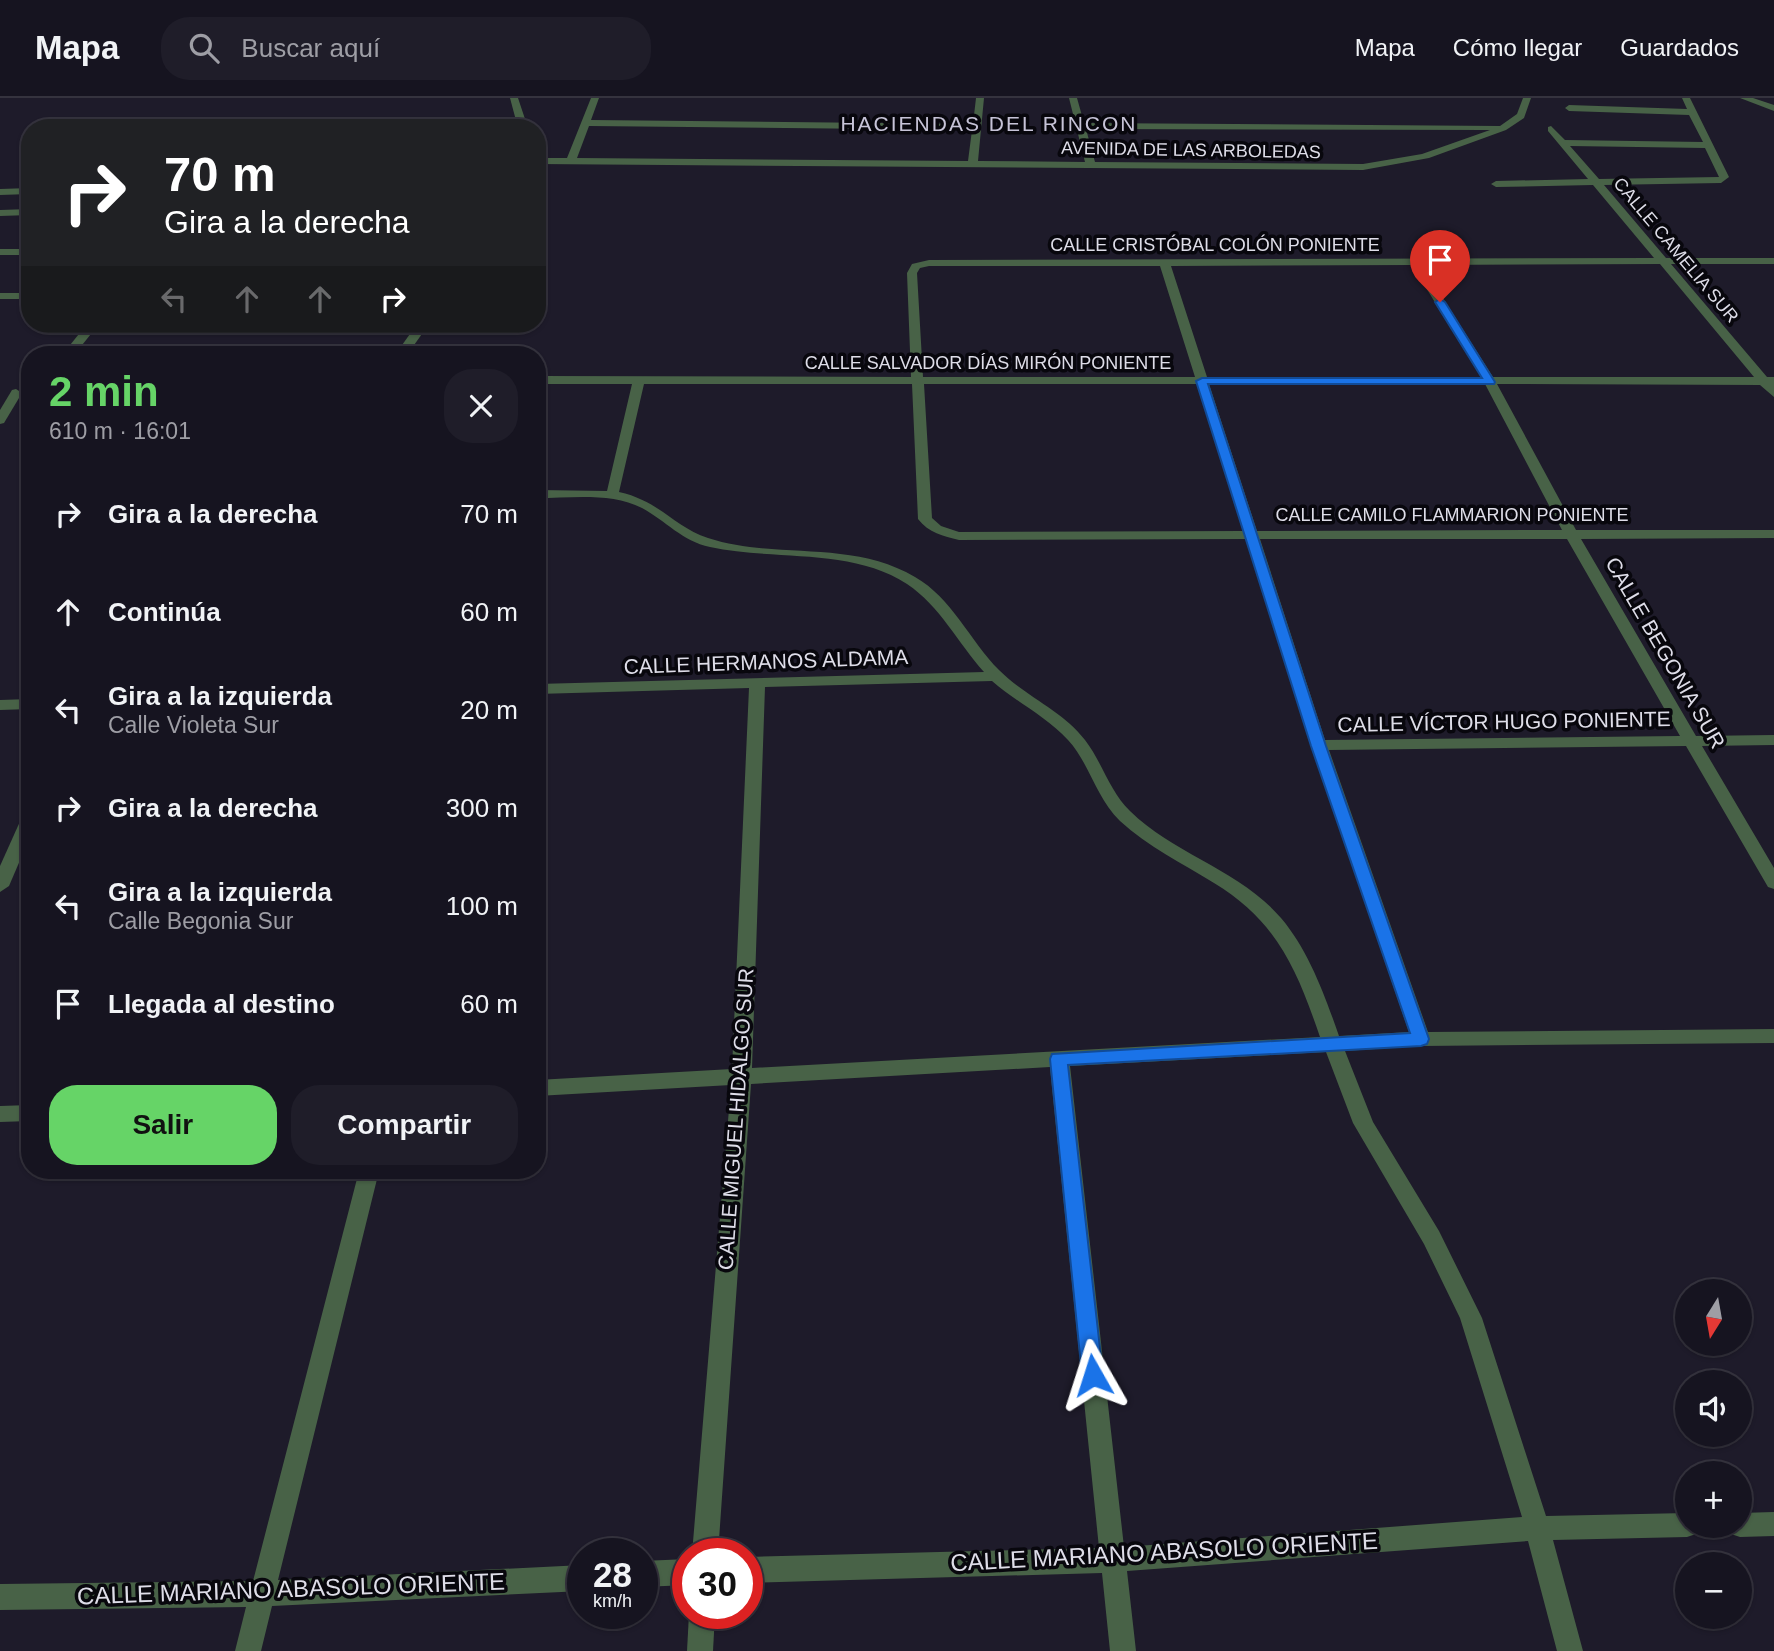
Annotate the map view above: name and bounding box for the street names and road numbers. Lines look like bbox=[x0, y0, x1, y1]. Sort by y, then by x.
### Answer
street label: AVENIDA DE LAS ARBOLEDAS bbox=[1061, 138, 1321, 162]
street label: CALLE CAMELIA SUR bbox=[1609, 173, 1743, 327]
street label: CALLE CRISTÓBAL COLÓN PONIENTE bbox=[1050, 234, 1380, 255]
street label: CALLE SALVADOR DÍAS MIRÓN PONIENTE bbox=[805, 352, 1171, 373]
street label: CALLE CAMILO FLAMMARION PONIENTE bbox=[1275, 505, 1629, 525]
street label: CALLE BEGONIA SUR bbox=[1601, 553, 1730, 752]
street label: CALLE HERMANOS ALDAMA bbox=[623, 645, 909, 678]
street label: CALLE VÍCTOR HUGO PONIENTE bbox=[1337, 707, 1671, 736]
street label: CALLE MIGUEL HIDALGO SUR bbox=[713, 967, 758, 1271]
street label: CALLE MARIANO ABASOLO ORIENTE bbox=[949, 1527, 1378, 1576]
street label: CALLE MARIANO ABASOLO ORIENTE bbox=[77, 1568, 505, 1609]

